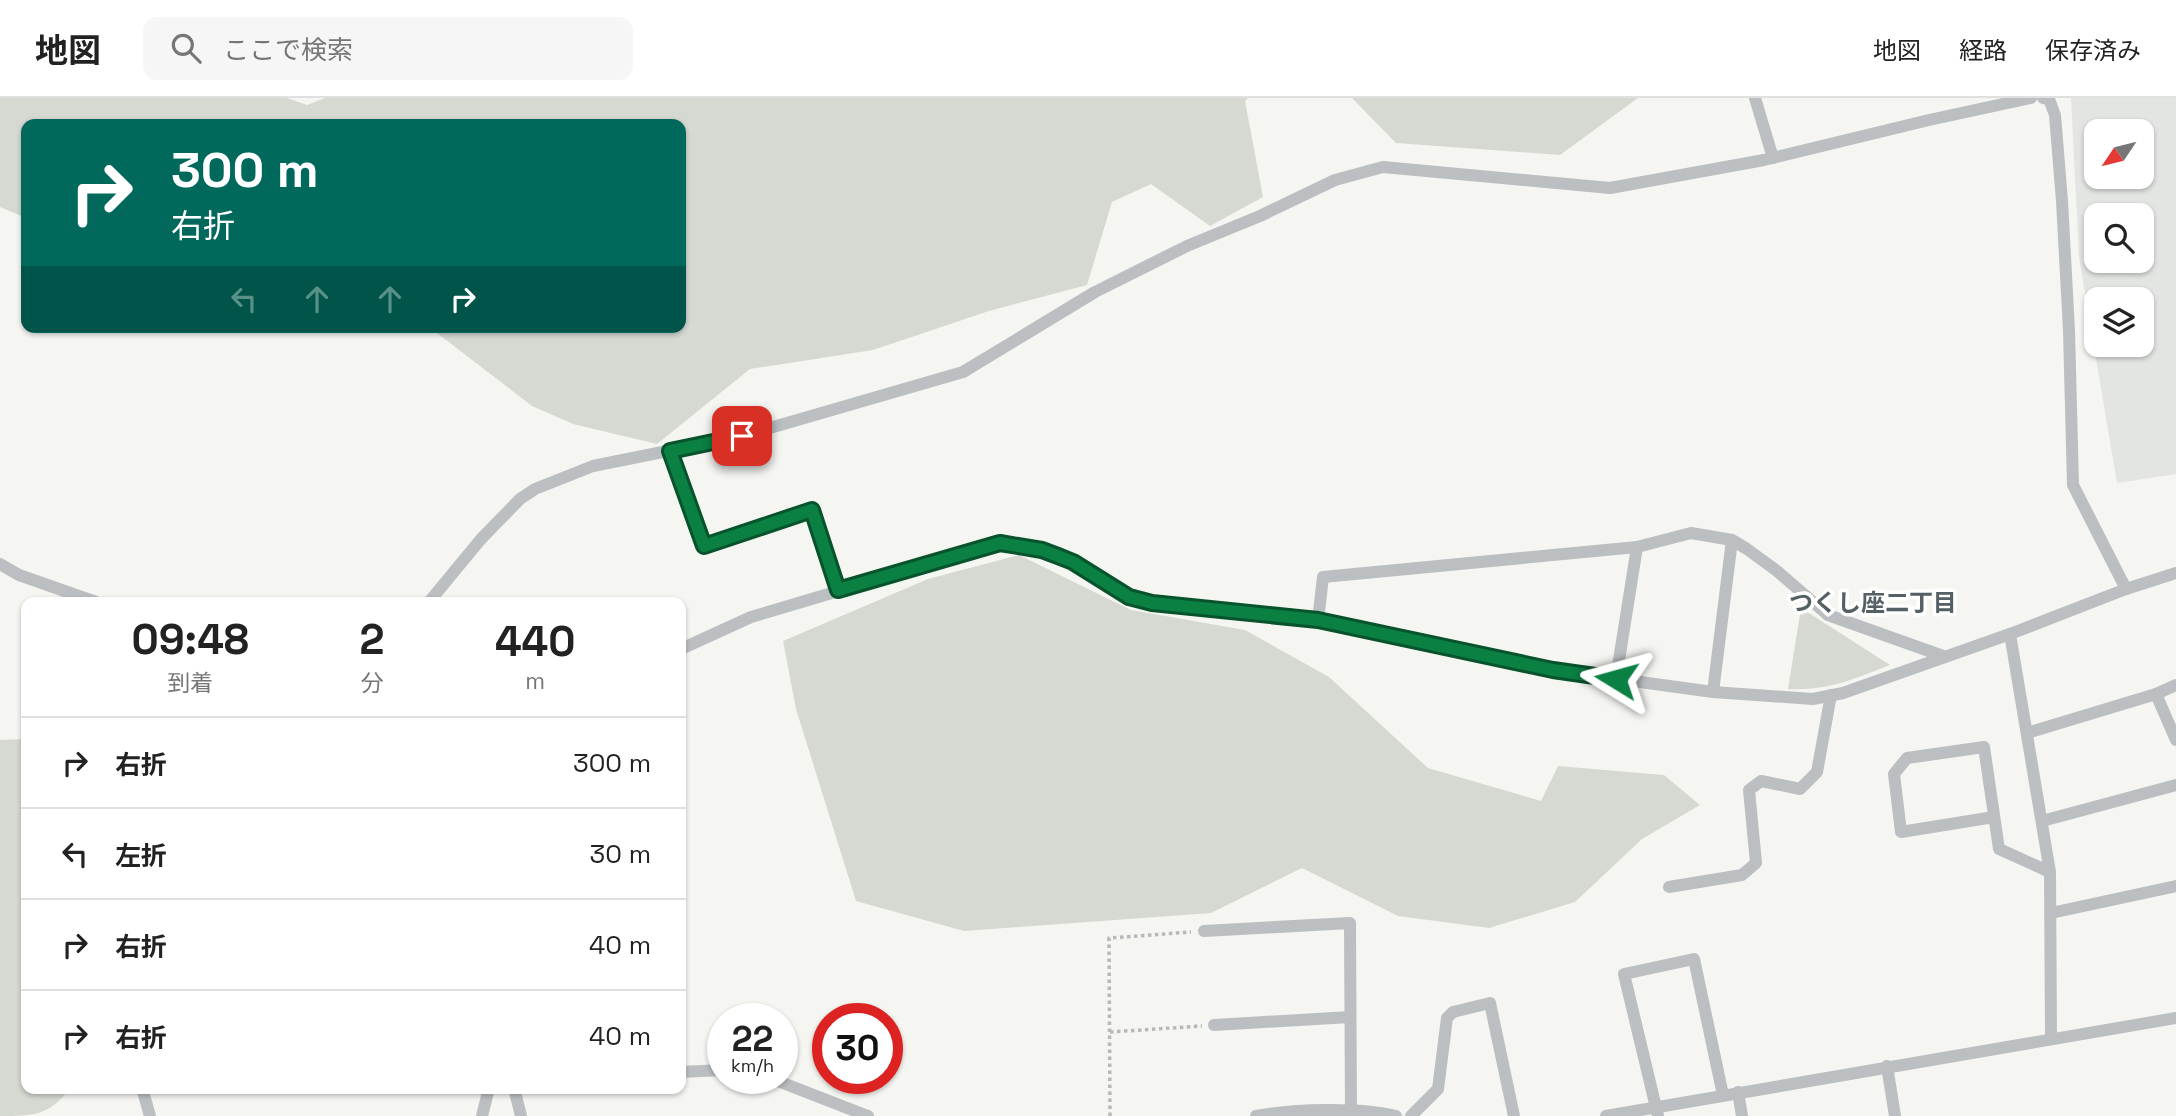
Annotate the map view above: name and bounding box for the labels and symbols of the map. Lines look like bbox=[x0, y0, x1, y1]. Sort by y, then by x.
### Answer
north arrow bbox=[2084, 119, 2154, 189]
pin bbox=[712, 406, 772, 466]
district label: つくし座二丁目 bbox=[1789, 587, 1957, 618]
position arrow bbox=[1579, 642, 1653, 716]
speed limit sign: 30 bbox=[812, 1003, 903, 1094]

